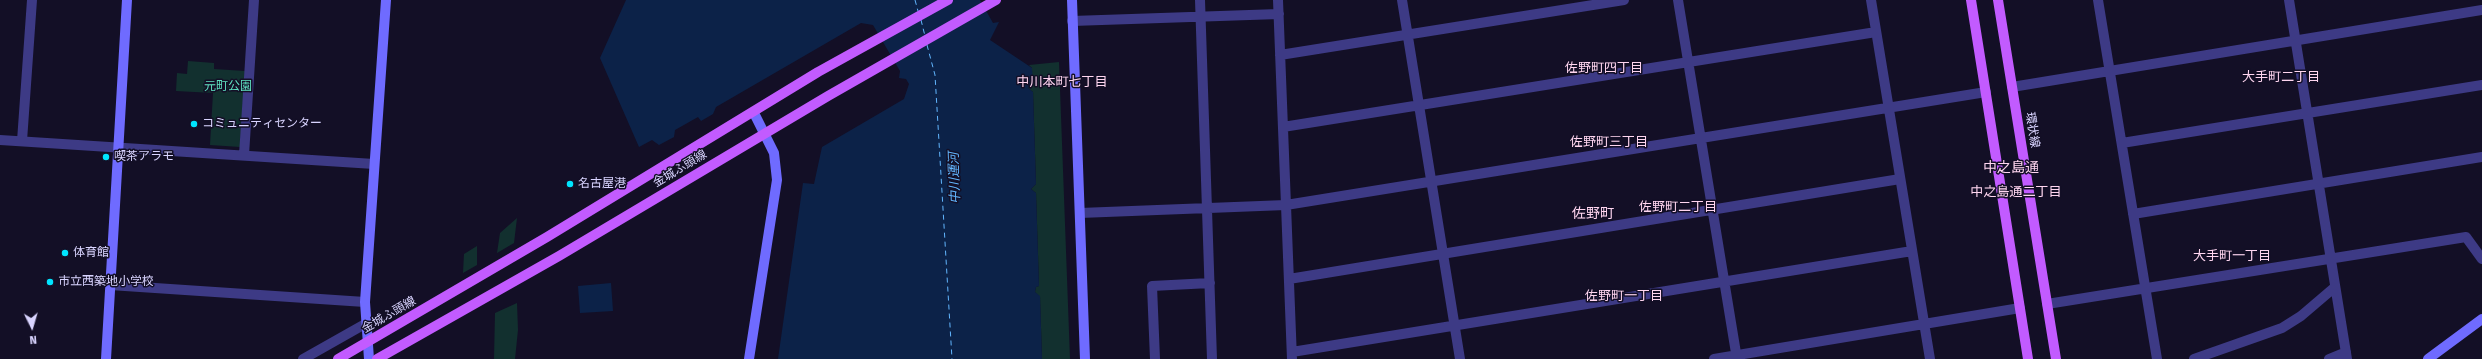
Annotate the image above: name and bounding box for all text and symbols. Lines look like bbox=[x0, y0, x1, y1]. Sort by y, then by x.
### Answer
district label: 佐野町四丁目 bbox=[1565, 60, 1643, 76]
district label: 大手町二丁目 bbox=[2242, 69, 2320, 85]
district label: 中川本町七丁目 bbox=[1017, 74, 1107, 90]
park label: 元町公園 bbox=[204, 80, 252, 94]
street label: 環状線 bbox=[2022, 111, 2042, 149]
place label: コミュニティセンター bbox=[202, 117, 322, 131]
marker: コミュニティセンター bbox=[189, 119, 199, 129]
district label: 佐野町三丁目 bbox=[1570, 134, 1648, 150]
street label: 金城ふ頭線 bbox=[651, 147, 709, 191]
place label: 喫茶アラモ bbox=[114, 150, 174, 164]
marker: 喫茶アラモ bbox=[101, 152, 111, 162]
water label: 中川運河 bbox=[946, 152, 964, 204]
district label: 中之島通 bbox=[1983, 160, 2039, 176]
place label: 名古屋港 bbox=[578, 177, 626, 191]
marker: 名古屋港 bbox=[565, 179, 575, 189]
district label: 中之島通二丁目 bbox=[1971, 184, 2061, 200]
district label: 佐野町二丁目 bbox=[1639, 199, 1717, 215]
district label: 佐野町 bbox=[1572, 206, 1614, 222]
place label: 体育館 bbox=[73, 246, 109, 260]
marker: 体育館 bbox=[60, 248, 70, 258]
district label: 大手町一丁目 bbox=[2193, 248, 2271, 264]
place label: 市立西築地小学校 bbox=[58, 275, 154, 289]
marker: 市立西築地小学校 bbox=[45, 277, 55, 287]
district label: 佐野町一丁目 bbox=[1585, 288, 1663, 304]
street label: 金城ふ頭線 bbox=[359, 294, 419, 336]
north arrow bbox=[12, 307, 52, 347]
text: N bbox=[29, 333, 37, 346]

